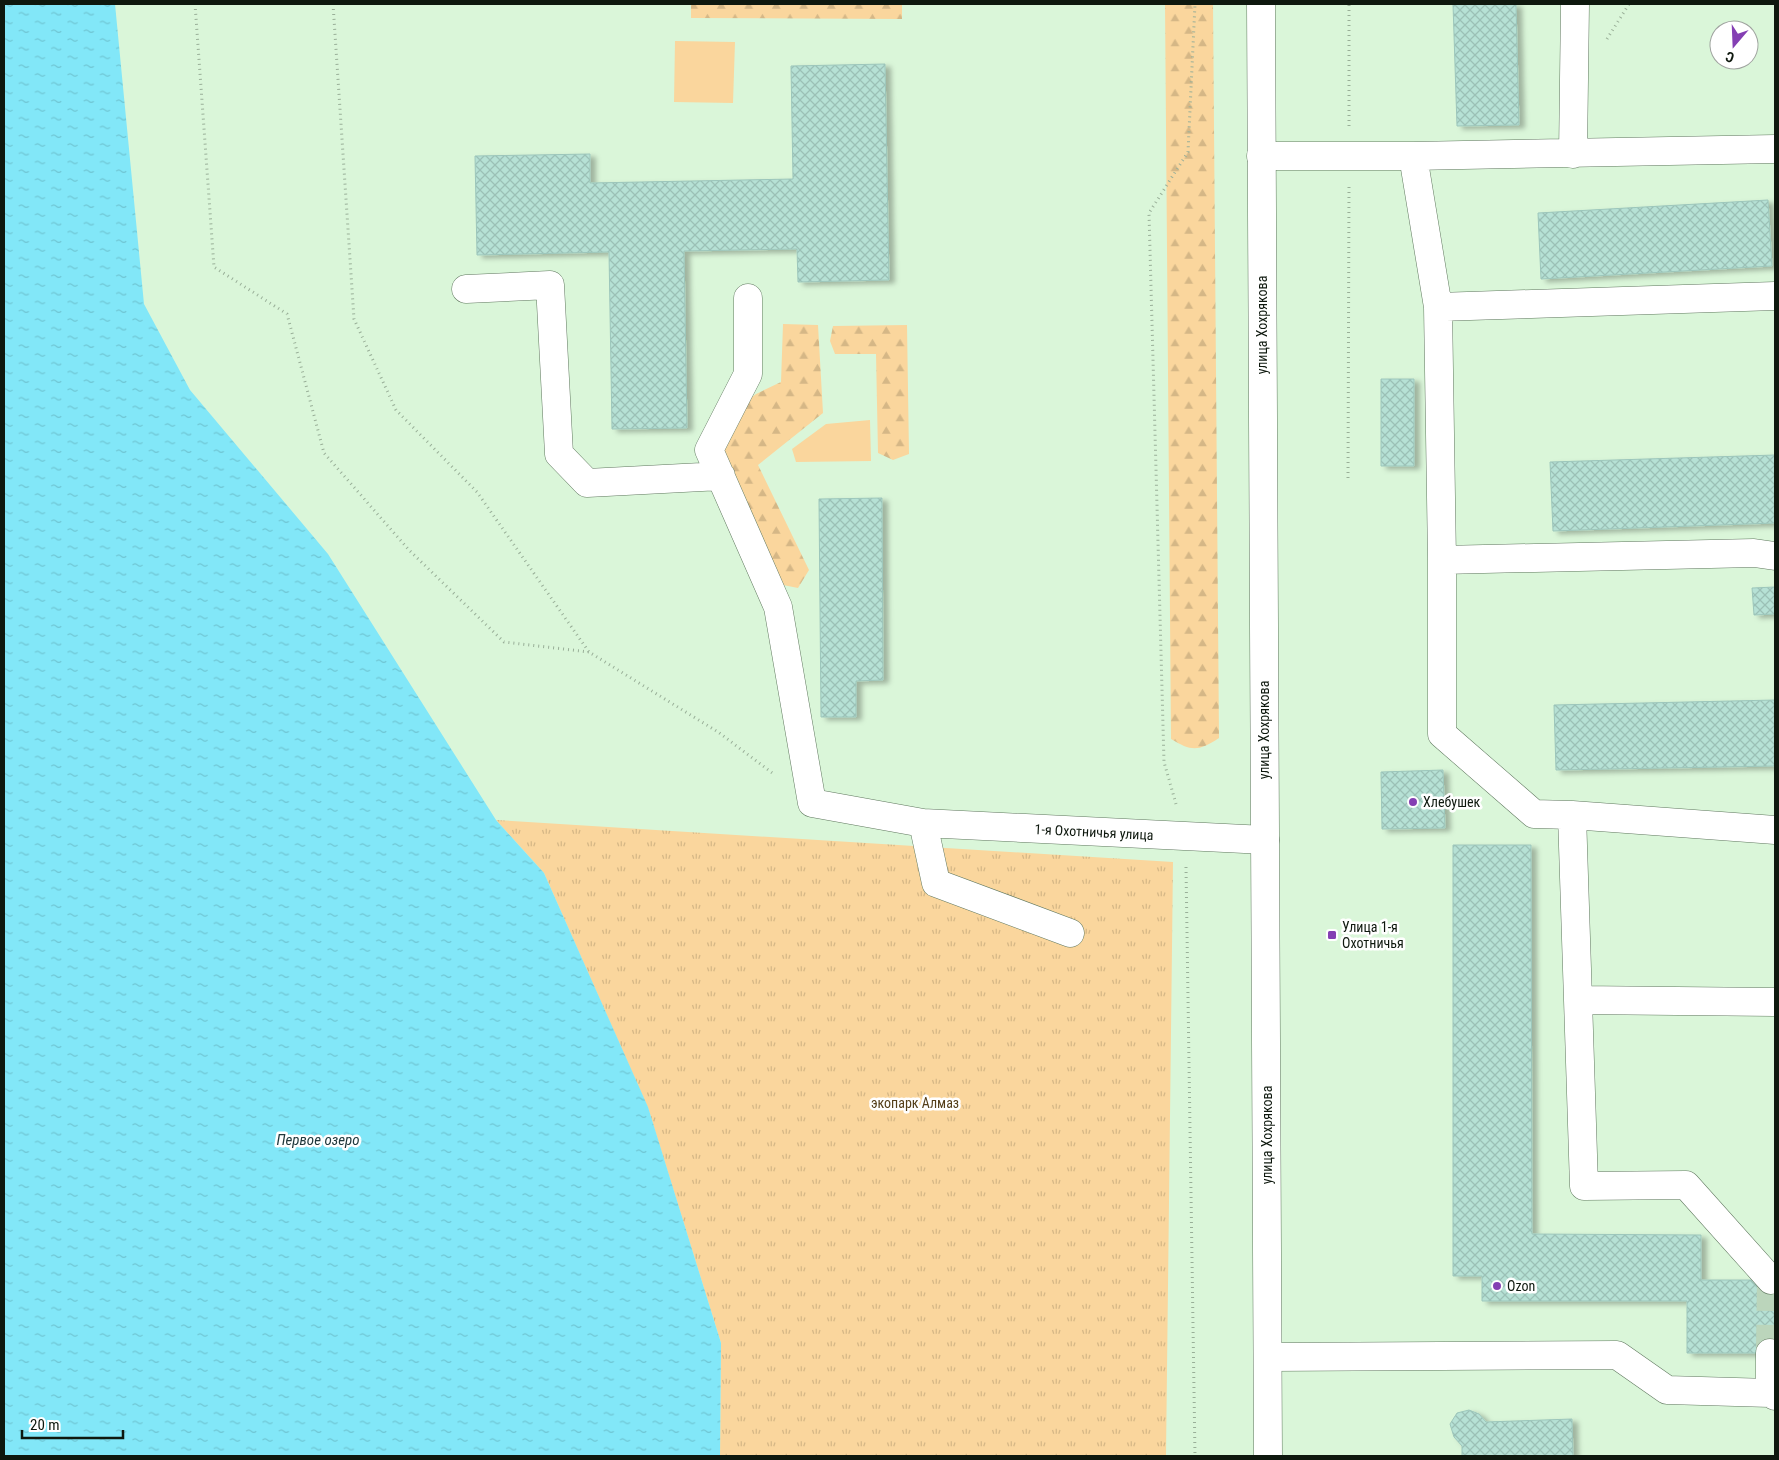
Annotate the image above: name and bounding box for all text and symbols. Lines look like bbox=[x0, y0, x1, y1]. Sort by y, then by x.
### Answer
north arrow bbox=[1709, 20, 1759, 70]
text: С bbox=[1723, 48, 1736, 66]
street label: улица Хохрякова bbox=[1254, 276, 1270, 374]
street label: улица Хохрякова bbox=[1256, 681, 1272, 779]
place label: Хлебушек bbox=[1423, 794, 1481, 810]
marker: Хлебушек bbox=[1407, 796, 1419, 808]
street label: 1-я Охотничья улица bbox=[1034, 821, 1154, 843]
place label: Улица 1-я Охотничья bbox=[1342, 919, 1404, 951]
marker: Улица 1-я Охотничья bbox=[1326, 929, 1338, 941]
street label: улица Хохрякова bbox=[1259, 1086, 1275, 1184]
park label: экопарк Алмаз bbox=[871, 1095, 959, 1111]
water label: Первое озеро bbox=[277, 1131, 360, 1149]
place label: Ozon bbox=[1507, 1278, 1535, 1294]
marker: Ozon bbox=[1491, 1280, 1503, 1292]
scale bar bbox=[22, 1408, 124, 1440]
text: 20 m bbox=[30, 1416, 60, 1434]

